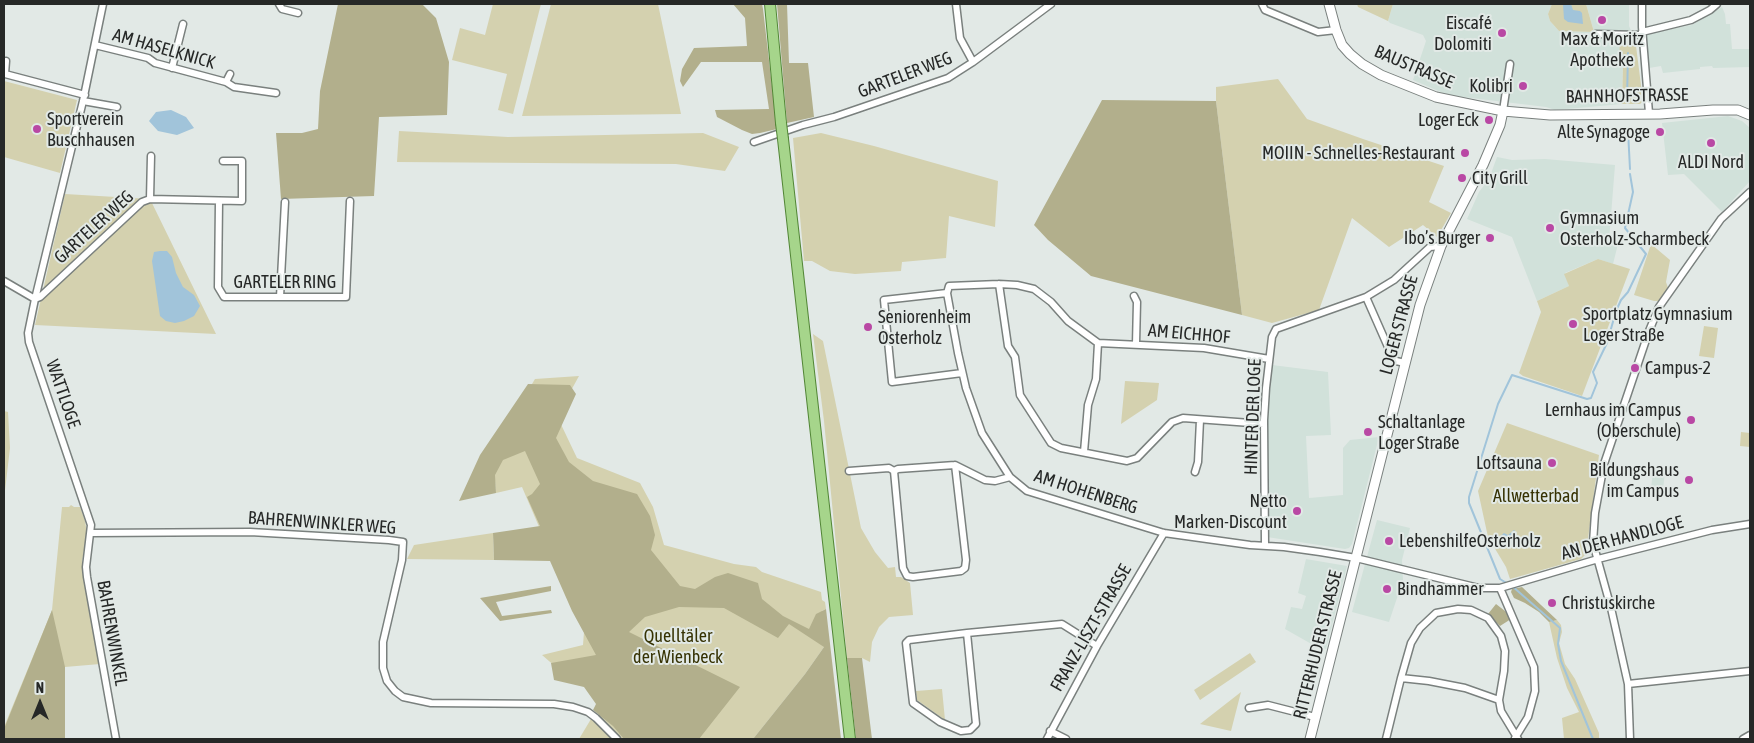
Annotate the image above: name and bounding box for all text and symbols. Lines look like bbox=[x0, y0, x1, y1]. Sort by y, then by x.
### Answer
place label: Eiscafé Dolomiti bbox=[1434, 12, 1492, 54]
marker: Max & Moritz Apotheke bbox=[1596, 14, 1608, 26]
street label: AM HASELKNICK bbox=[110, 24, 218, 74]
marker: Eiscafé Dolomiti bbox=[1496, 27, 1508, 39]
place label: Max & Moritz Apotheke bbox=[1560, 28, 1644, 70]
street label: BAUSTRASSE bbox=[1371, 41, 1457, 93]
street label: GARTELER WEG bbox=[855, 47, 955, 103]
place label: Kolibri bbox=[1469, 75, 1513, 97]
marker: Kolibri bbox=[1517, 80, 1529, 92]
street label: BAHNHOFSTRASSE bbox=[1565, 84, 1689, 108]
place label: Sportverein Buschhausen bbox=[47, 108, 135, 150]
place label: Loger Eck bbox=[1418, 109, 1479, 131]
marker: Loger Eck bbox=[1483, 114, 1495, 126]
place label: Alte Synagoge bbox=[1557, 121, 1650, 143]
marker: Sportverein Buschhausen bbox=[31, 123, 43, 135]
marker: Alte Synagoge bbox=[1654, 126, 1666, 138]
marker: ALDI Nord bbox=[1705, 137, 1717, 149]
place label: MOIIN - Schnelles-Restaurant bbox=[1262, 142, 1455, 164]
marker: MOIIN - Schnelles-Restaurant bbox=[1459, 147, 1471, 159]
place label: ALDI Nord bbox=[1678, 151, 1744, 173]
place label: City Grill bbox=[1472, 167, 1528, 189]
marker: City Grill bbox=[1456, 172, 1468, 184]
street label: GARTELER WEG bbox=[50, 186, 138, 268]
place label: Gymnasium Osterholz-Scharmbeck bbox=[1560, 207, 1709, 250]
marker: Gymnasium Osterholz-Scharmbeck bbox=[1544, 222, 1556, 234]
place label: Ibo’s Burger bbox=[1404, 227, 1480, 249]
marker: Ibo’s Burger bbox=[1484, 232, 1496, 244]
street label: GARTELER RING bbox=[234, 271, 336, 293]
street label: LOGER STRASSE bbox=[1375, 273, 1423, 377]
place label: Sportplatz Gymnasium Loger Straße bbox=[1583, 303, 1733, 346]
place label: Seniorenheim Osterholz bbox=[878, 306, 971, 348]
marker: Sportplatz Gymnasium Loger Straße bbox=[1567, 318, 1579, 330]
street label: AM EICHHOF bbox=[1147, 320, 1231, 348]
marker: Seniorenheim Osterholz bbox=[862, 321, 874, 333]
street label: WATTLOGE bbox=[41, 357, 85, 431]
place label: Campus-2 bbox=[1645, 357, 1711, 379]
street label: HINTER DER LOGE bbox=[1240, 359, 1266, 475]
marker: Campus-2 bbox=[1629, 362, 1641, 374]
place label: Lernhaus im Campus (Oberschule) bbox=[1545, 399, 1681, 442]
place label: Schaltanlage Loger Straße bbox=[1378, 411, 1465, 454]
marker: Lernhaus im Campus (Oberschule) bbox=[1685, 414, 1697, 426]
marker: Schaltanlage Loger Straße bbox=[1362, 426, 1374, 438]
place label: Loftsauna bbox=[1476, 452, 1542, 474]
marker: Loftsauna bbox=[1546, 457, 1558, 469]
place label: Bildungshaus im Campus bbox=[1590, 459, 1679, 502]
street label: AM HOHENBERG bbox=[1031, 465, 1141, 519]
marker: Bildungshaus im Campus bbox=[1683, 474, 1695, 486]
park label: Allwetterbad bbox=[1493, 485, 1579, 507]
place label: Netto Marken-Discount bbox=[1174, 490, 1287, 532]
marker: Netto Marken-Discount bbox=[1291, 505, 1303, 517]
street label: BAHRENWINKLER WEG bbox=[247, 507, 397, 539]
street label: AN DER HANDLOGE bbox=[1559, 511, 1685, 565]
place label: LebenshilfeOsterholz bbox=[1399, 530, 1540, 552]
marker: LebenshilfeOsterholz bbox=[1383, 535, 1395, 547]
street label: FRANZ-LISZT-STRASSE bbox=[1046, 561, 1136, 695]
street label: RITTERHUDER STRASSE bbox=[1289, 568, 1347, 722]
place label: Bindhammer bbox=[1397, 578, 1483, 600]
street label: BAHRENWINKEL bbox=[92, 579, 132, 687]
marker: Bindhammer bbox=[1381, 583, 1393, 595]
place label: Christuskirche bbox=[1562, 592, 1655, 614]
marker: Christuskirche bbox=[1546, 597, 1558, 609]
park label: Quelltäler der Wienbeck bbox=[633, 625, 723, 668]
north arrow bbox=[15, 678, 65, 728]
text: N bbox=[36, 680, 44, 696]

